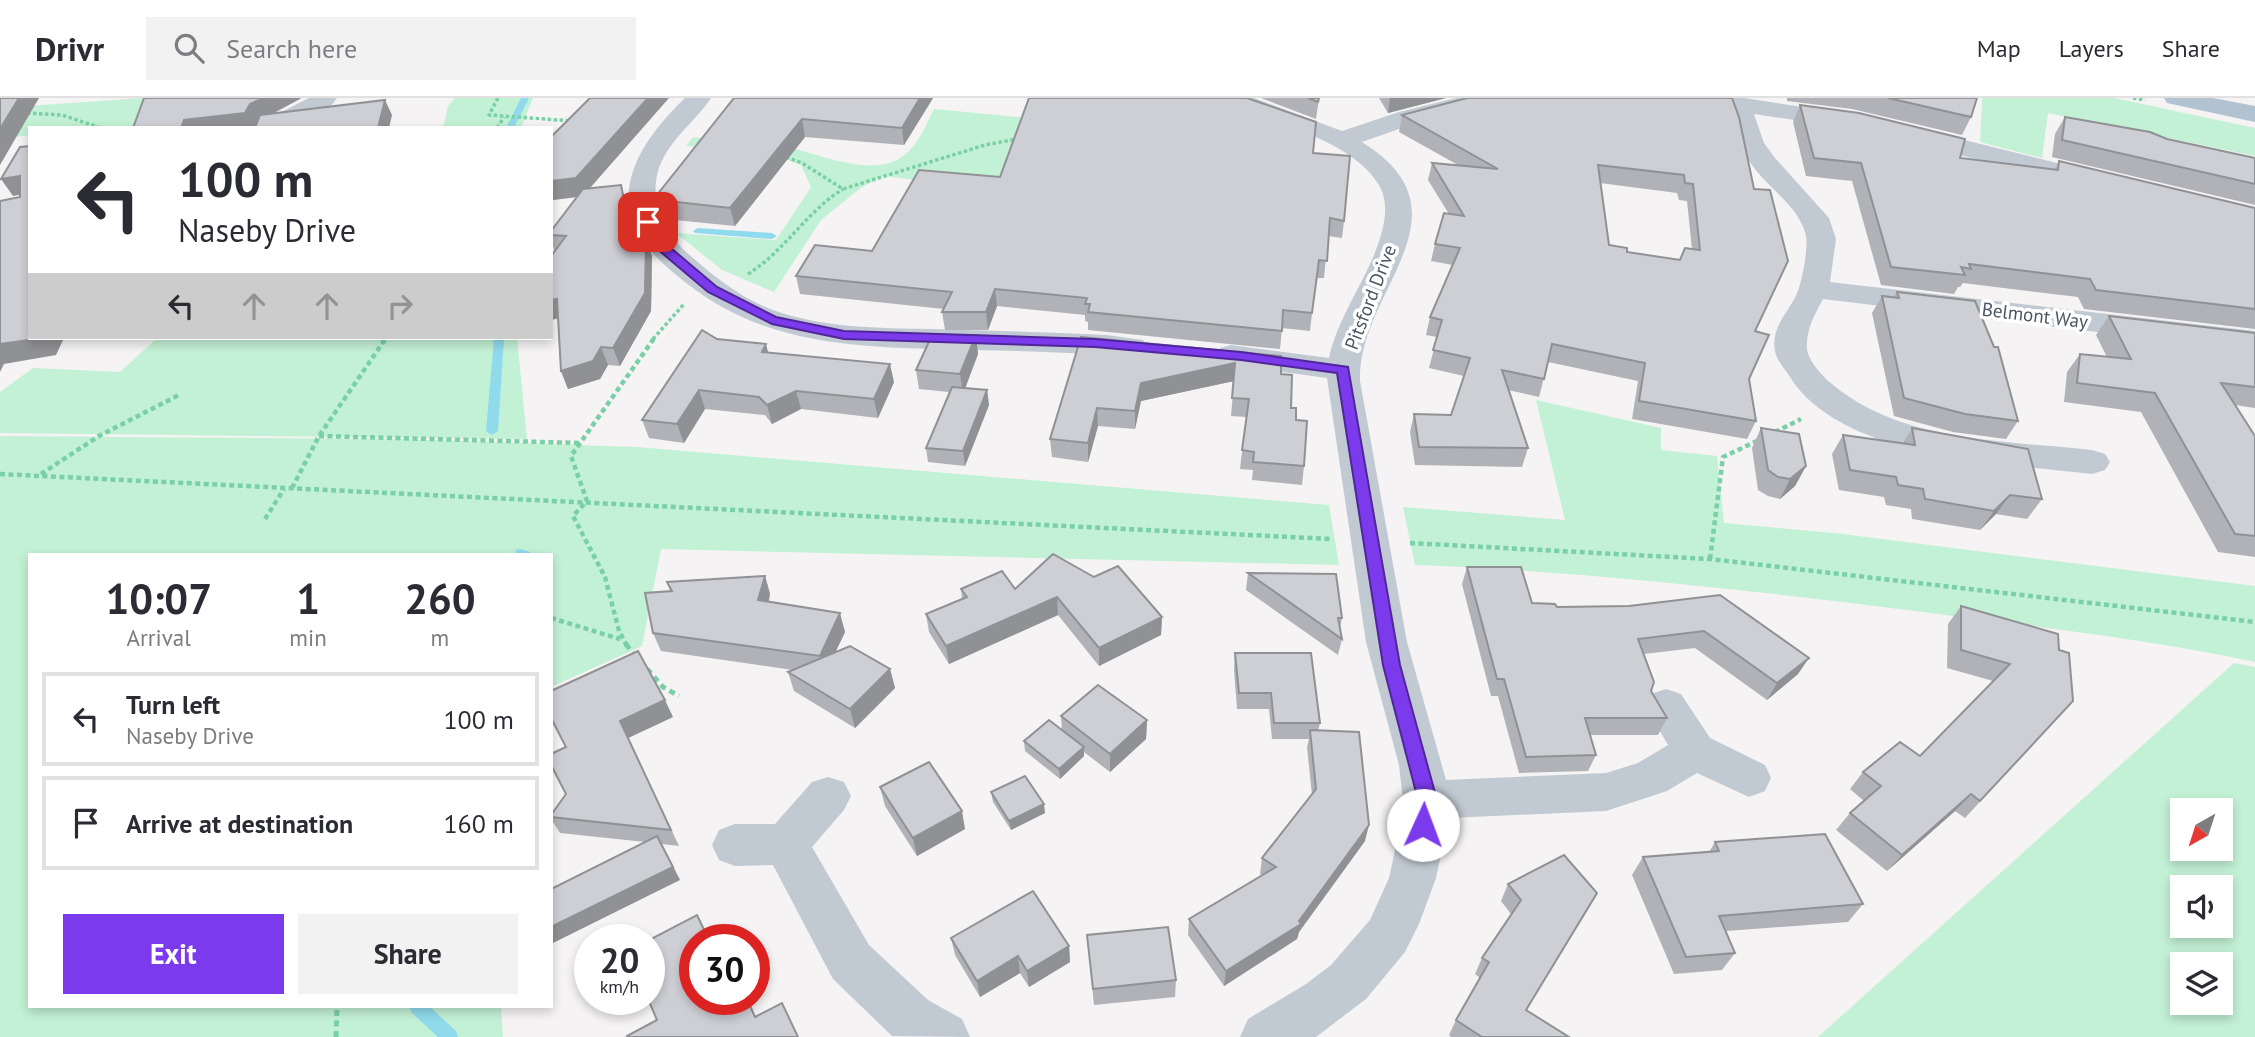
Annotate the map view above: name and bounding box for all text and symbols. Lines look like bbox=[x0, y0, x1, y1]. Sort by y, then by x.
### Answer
search box bbox=[146, 17, 636, 80]
text: Drivr bbox=[35, 27, 104, 70]
icon: search bbox=[170, 29, 208, 67]
text: Search here bbox=[226, 32, 357, 65]
text: Map bbox=[1977, 33, 2021, 64]
text: Layers bbox=[2059, 33, 2124, 64]
text: Share bbox=[2162, 33, 2220, 64]
text: 100 m bbox=[178, 147, 313, 211]
icon: left bbox=[63, 154, 154, 245]
pin bbox=[618, 192, 678, 252]
icon: arrive bbox=[629, 203, 667, 241]
text: Naseby Drive bbox=[178, 209, 356, 251]
street label: Pitsford Drive bbox=[1339, 241, 1401, 353]
icon: left bbox=[162, 287, 200, 325]
icon: ahead bbox=[235, 287, 273, 325]
icon: ahead bbox=[308, 287, 346, 325]
icon: right bbox=[381, 287, 419, 325]
street label: Belmont Way bbox=[1981, 297, 2090, 333]
text: 10:07 bbox=[105, 571, 212, 626]
text: 1 bbox=[296, 571, 320, 626]
text: 260 bbox=[404, 571, 476, 626]
text: Arrival bbox=[126, 623, 191, 652]
text: min bbox=[289, 623, 327, 652]
text: m bbox=[431, 623, 449, 652]
text: Turn left bbox=[126, 688, 220, 721]
icon: left bbox=[67, 700, 105, 738]
text: 100 m bbox=[443, 703, 514, 736]
text: Naseby Drive bbox=[126, 721, 254, 750]
position arrow bbox=[1386, 788, 1460, 862]
north arrow bbox=[2170, 798, 2233, 861]
map controls bbox=[2170, 798, 2233, 1015]
icon: arrive bbox=[67, 804, 105, 842]
text: Arrive at destination bbox=[126, 807, 353, 840]
text: 160 m bbox=[443, 807, 514, 840]
button: sound bbox=[2170, 875, 2233, 938]
button: Exit bbox=[63, 914, 284, 994]
button: Share bbox=[298, 914, 518, 994]
speed limit sign: 30 bbox=[679, 924, 770, 1015]
text: 20 bbox=[600, 937, 639, 983]
button: layers bbox=[2170, 952, 2233, 1015]
text: km/h bbox=[600, 975, 639, 998]

